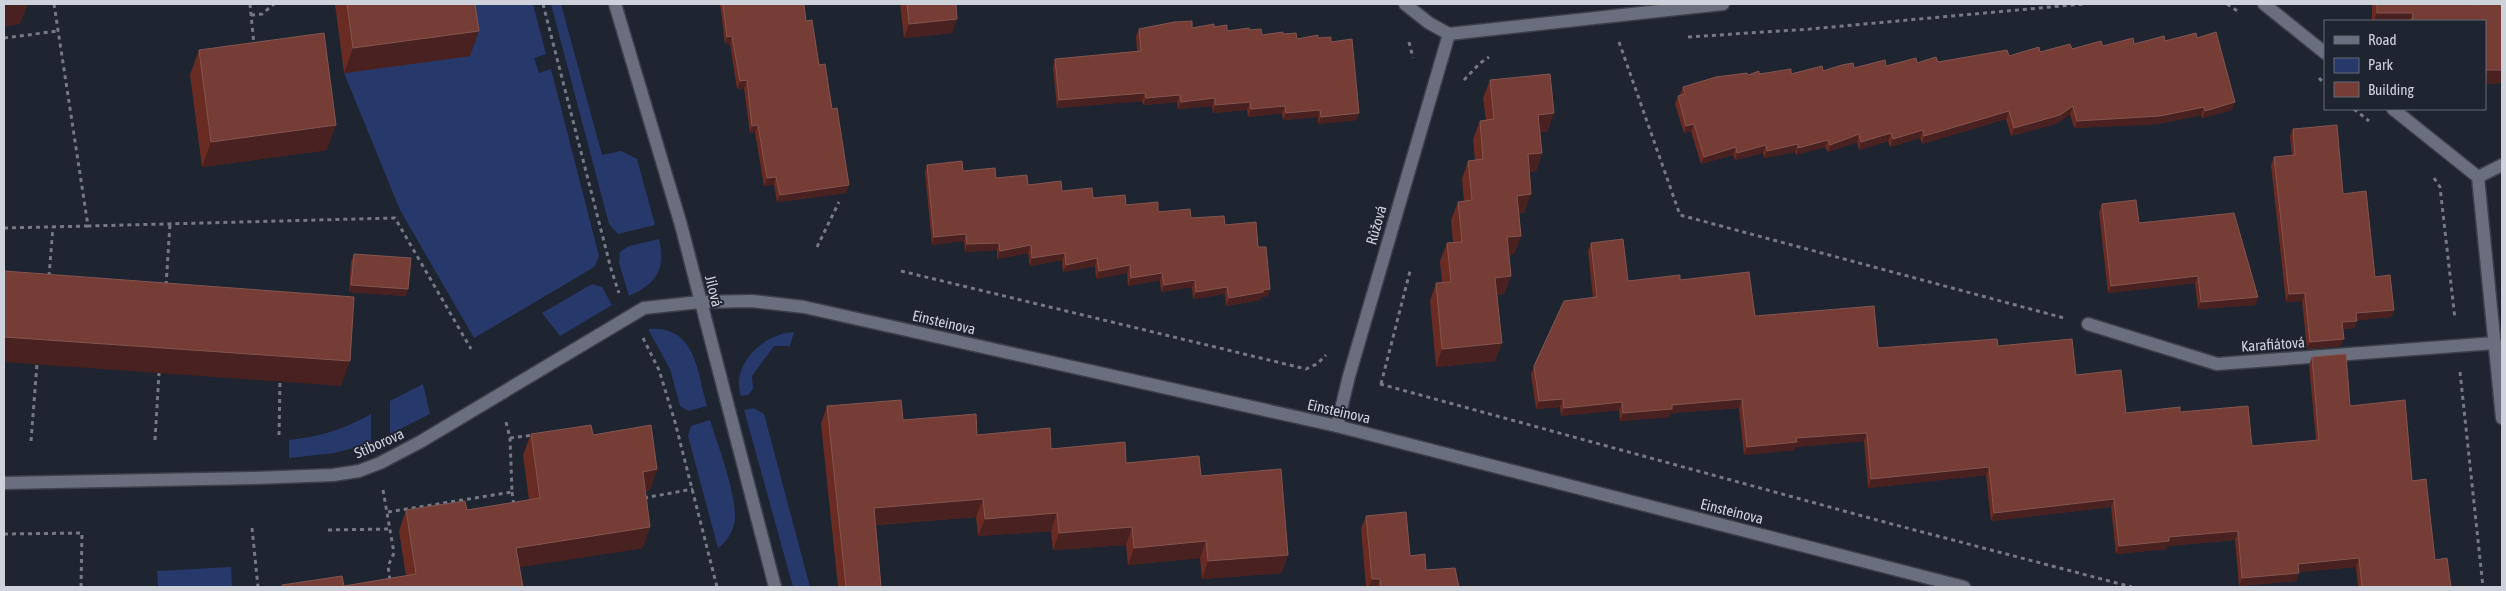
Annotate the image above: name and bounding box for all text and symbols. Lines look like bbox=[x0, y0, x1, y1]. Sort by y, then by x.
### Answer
legend bbox=[2324, 20, 2486, 110]
text: Road bbox=[2368, 31, 2397, 48]
text: Park bbox=[2368, 56, 2393, 73]
text: Building bbox=[2368, 81, 2414, 98]
street label: Růžová bbox=[1362, 203, 1390, 247]
street label: Jílová bbox=[702, 273, 726, 309]
street label: Einsteinova bbox=[911, 307, 977, 337]
street label: Karafiátová bbox=[2241, 333, 2305, 355]
street label: Einsteinova bbox=[1306, 396, 1372, 426]
street label: Stiborova bbox=[352, 425, 406, 461]
street label: Einsteinova bbox=[1699, 495, 1765, 527]

